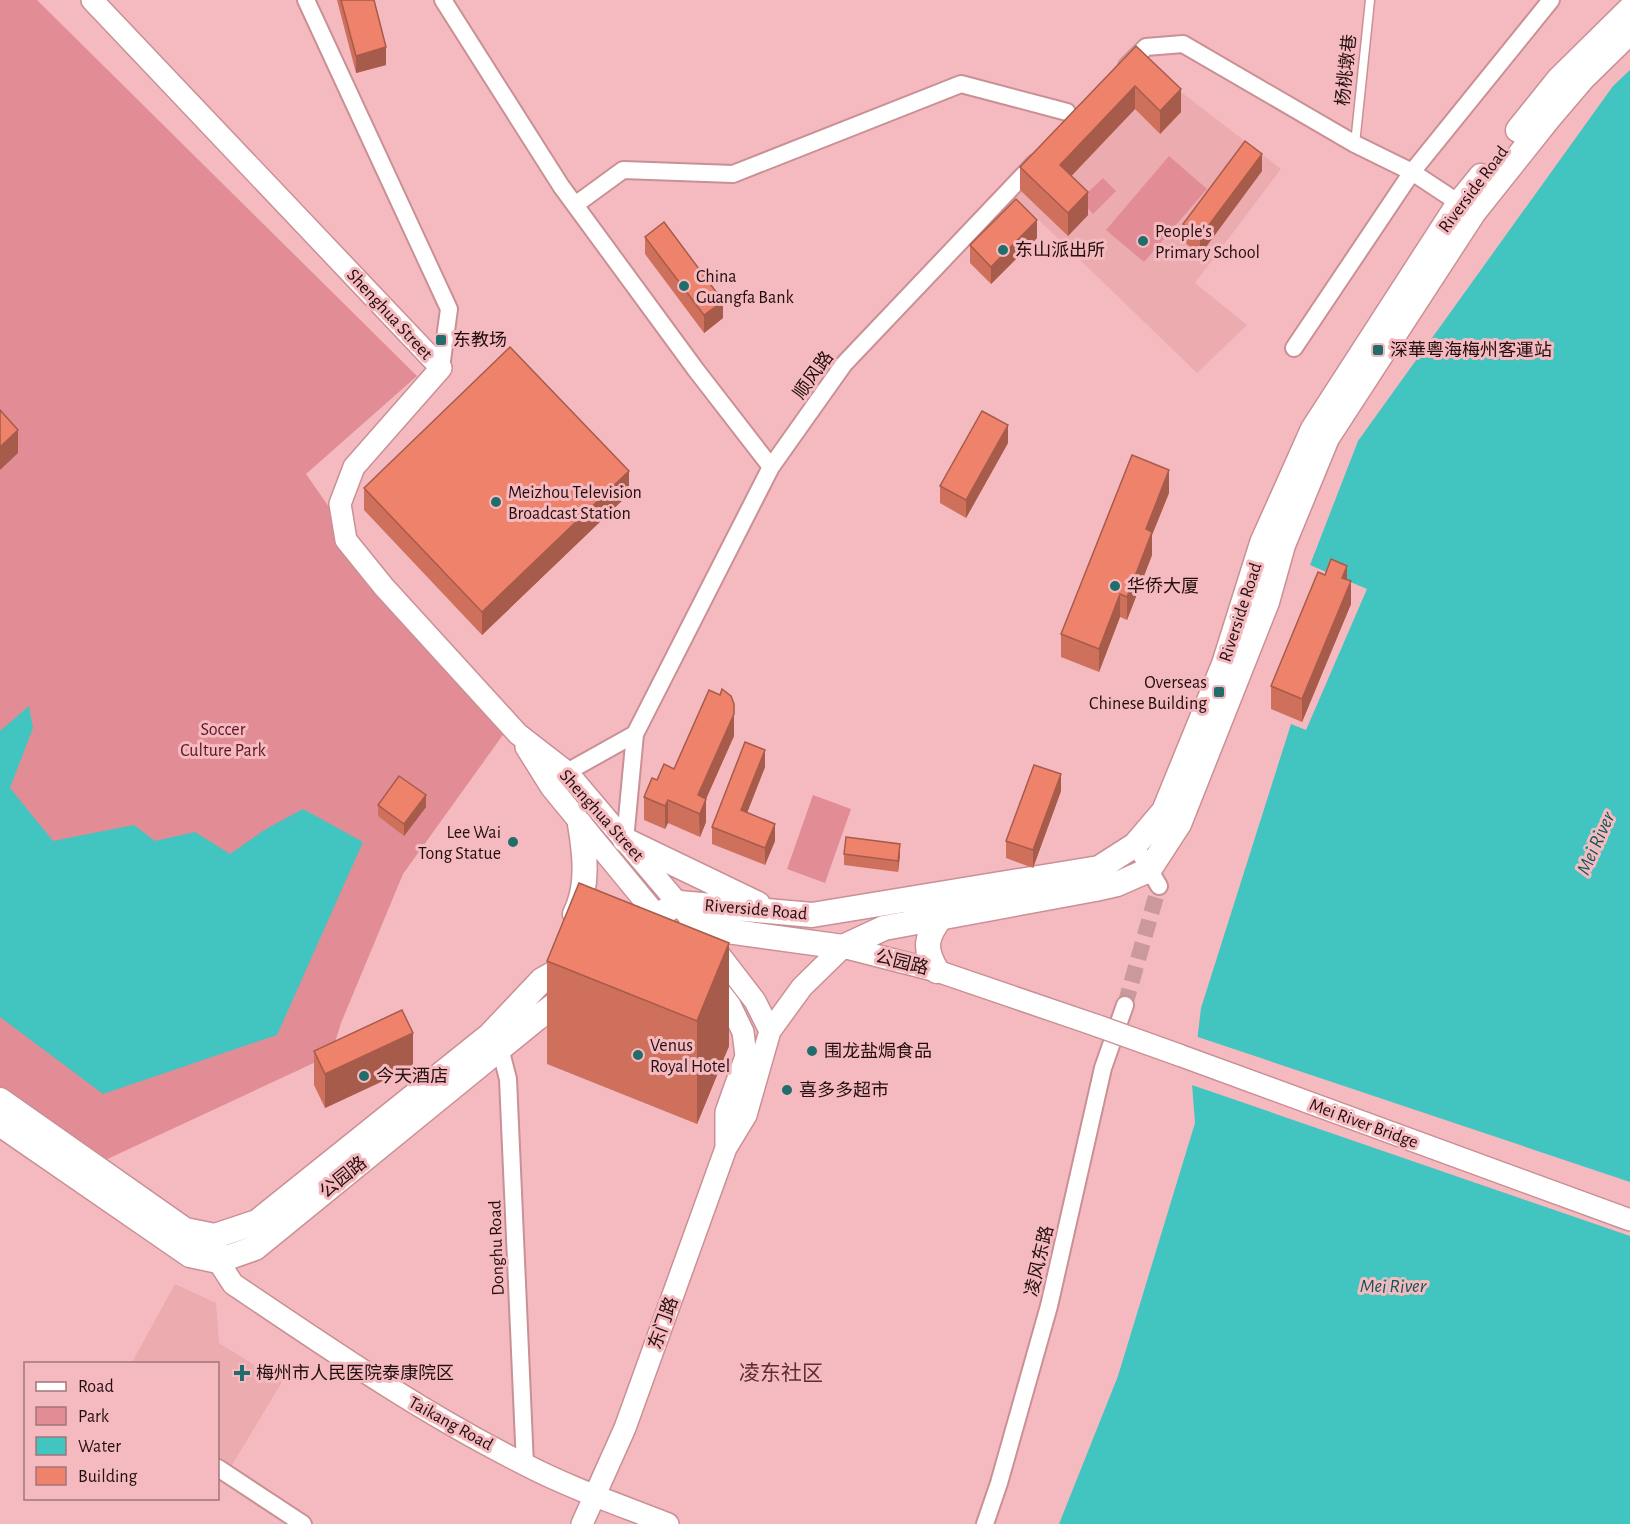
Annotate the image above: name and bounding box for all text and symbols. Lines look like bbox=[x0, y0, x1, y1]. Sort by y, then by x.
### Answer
street label: 杨桃墩巷 bbox=[1332, 33, 1360, 107]
street label: Riverside Road bbox=[1436, 143, 1512, 236]
place label: People's Primary School bbox=[1155, 223, 1260, 262]
marker: People's Primary School bbox=[1136, 234, 1150, 248]
place label: 东山派出所 bbox=[1015, 240, 1105, 260]
marker: 东山派出所 bbox=[996, 243, 1010, 257]
street label: Shenghua Street bbox=[343, 266, 436, 364]
place label: China Guangfa Bank bbox=[696, 268, 794, 307]
marker: China Guangfa Bank bbox=[677, 279, 691, 293]
place label: 东教场 bbox=[453, 330, 507, 350]
marker: 东教场 bbox=[434, 333, 448, 347]
place label: 深華粵海梅州客運站 bbox=[1390, 340, 1552, 360]
marker: 深華粵海梅州客運站 bbox=[1371, 343, 1385, 357]
street label: 顺风路 bbox=[789, 347, 837, 403]
place label: Meizhou Television Broadcast Station bbox=[508, 484, 642, 523]
marker: Meizhou Television Broadcast Station bbox=[489, 495, 503, 509]
street label: Riverside Road bbox=[1216, 560, 1265, 664]
place label: 华侨大厦 bbox=[1127, 576, 1199, 596]
marker: 华侨大厦 bbox=[1108, 579, 1122, 593]
place label: Overseas Chinese Building bbox=[1089, 674, 1207, 713]
marker: Overseas Chinese Building bbox=[1212, 685, 1226, 699]
park label: Soccer Culture Park bbox=[180, 721, 267, 760]
street label: Shenghua Street bbox=[556, 766, 647, 865]
water label: Mei River bbox=[1573, 809, 1619, 878]
place label: Lee Wai Tong Statue bbox=[418, 824, 501, 863]
marker: Lee Wai Tong Statue bbox=[506, 835, 520, 849]
street label: Riverside Road bbox=[704, 897, 808, 923]
street label: 公园路 bbox=[873, 946, 931, 978]
place label: Venus Royal Hotel bbox=[650, 1037, 730, 1076]
place label: 围龙盐焗食品 bbox=[824, 1041, 932, 1061]
marker: 围龙盐焗食品 bbox=[805, 1044, 819, 1058]
marker: Venus Royal Hotel bbox=[631, 1048, 645, 1062]
place label: 今天酒店 bbox=[376, 1066, 448, 1086]
marker: 今天酒店 bbox=[357, 1069, 371, 1083]
place label: 喜多多超市 bbox=[799, 1080, 889, 1100]
marker: 喜多多超市 bbox=[780, 1083, 794, 1097]
street label: Mei River Bridge bbox=[1307, 1096, 1420, 1152]
street label: 公园路 bbox=[316, 1152, 370, 1202]
street label: Donghu Road bbox=[486, 1200, 508, 1296]
street label: 凌风东路 bbox=[1021, 1224, 1057, 1298]
water label: Mei River bbox=[1360, 1276, 1427, 1296]
street label: 东门路 bbox=[644, 1294, 682, 1352]
legend bbox=[24, 1362, 219, 1500]
district label: 凌东社区 bbox=[739, 1362, 823, 1384]
place label: 梅州市人民医院泰康院区 bbox=[256, 1363, 454, 1383]
marker: 梅州市人民医院泰康院区 bbox=[233, 1364, 251, 1382]
text: Road bbox=[78, 1378, 114, 1396]
street label: Taikang Road bbox=[405, 1393, 496, 1454]
text: Park bbox=[78, 1408, 110, 1426]
text: Water bbox=[78, 1438, 121, 1456]
text: Building bbox=[78, 1468, 138, 1486]

